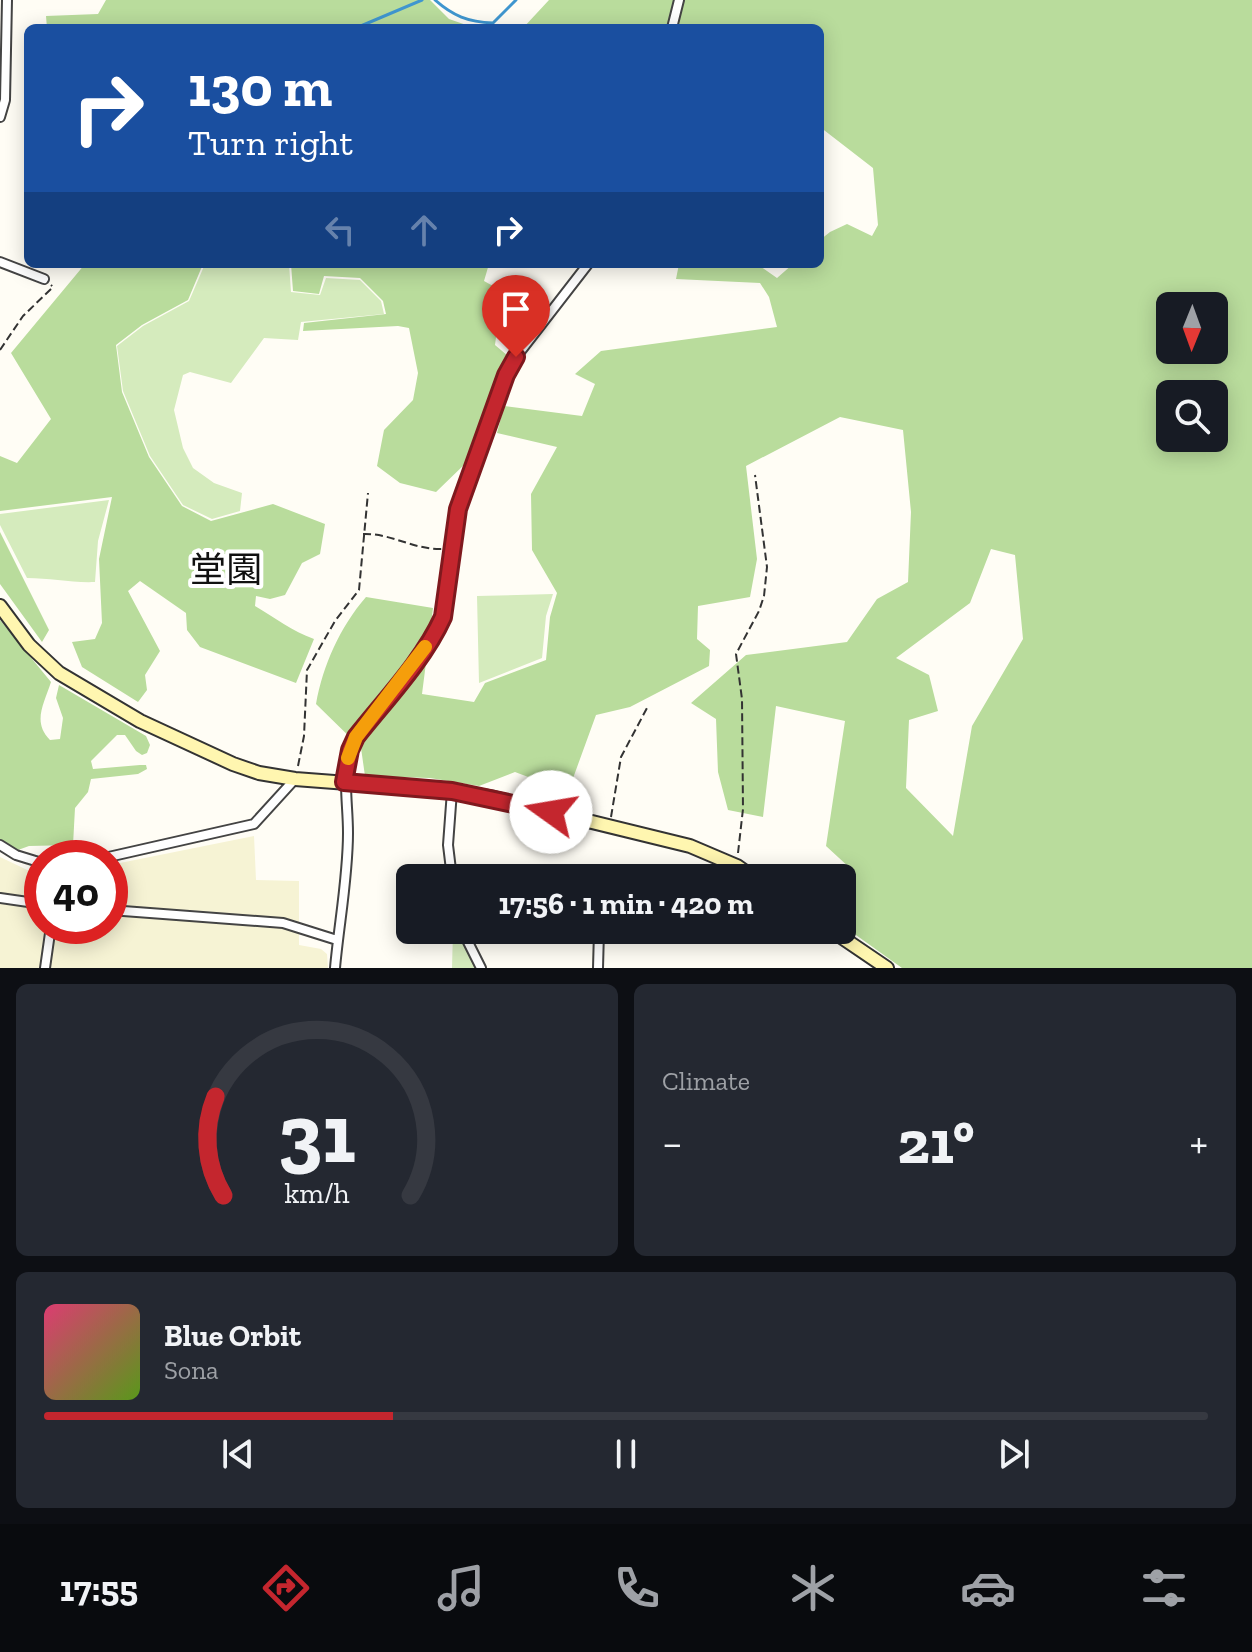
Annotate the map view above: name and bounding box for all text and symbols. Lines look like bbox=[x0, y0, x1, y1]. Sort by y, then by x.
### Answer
text: 130 m bbox=[188, 53, 332, 120]
icon: right bbox=[56, 56, 160, 160]
text: Turn right bbox=[188, 121, 353, 164]
icon: left bbox=[318, 208, 362, 252]
icon: ahead bbox=[402, 208, 446, 252]
icon: right bbox=[486, 208, 530, 252]
pin bbox=[482, 275, 550, 357]
icon: arrive bbox=[494, 287, 538, 331]
north arrow bbox=[1156, 292, 1228, 364]
map controls bbox=[1156, 292, 1228, 452]
button: search bbox=[1156, 380, 1228, 452]
district label: 堂園 bbox=[190, 548, 262, 591]
position arrow bbox=[509, 770, 593, 854]
speed limit sign: 40 bbox=[24, 840, 128, 944]
text: 17:56 · 1 min · 420 m bbox=[499, 886, 753, 922]
text: Climate bbox=[662, 1065, 750, 1097]
text: 31 bbox=[278, 1083, 356, 1183]
text: 21° bbox=[897, 1106, 975, 1178]
text: − bbox=[662, 1116, 683, 1169]
text: + bbox=[1189, 1116, 1208, 1169]
text: km/h bbox=[284, 1176, 350, 1210]
text: Blue Orbit bbox=[164, 1318, 301, 1354]
text: Sona bbox=[164, 1354, 219, 1386]
icon: previous bbox=[216, 1432, 260, 1476]
icon: pause bbox=[604, 1432, 648, 1476]
icon: next bbox=[992, 1432, 1036, 1476]
icon: directions bbox=[258, 1560, 314, 1616]
icon: music bbox=[433, 1560, 489, 1616]
icon: phone bbox=[609, 1560, 665, 1616]
icon: climate bbox=[785, 1560, 841, 1616]
icon: car bbox=[960, 1560, 1016, 1616]
icon: filters bbox=[1136, 1560, 1192, 1616]
text: 17:55 bbox=[60, 1567, 138, 1610]

